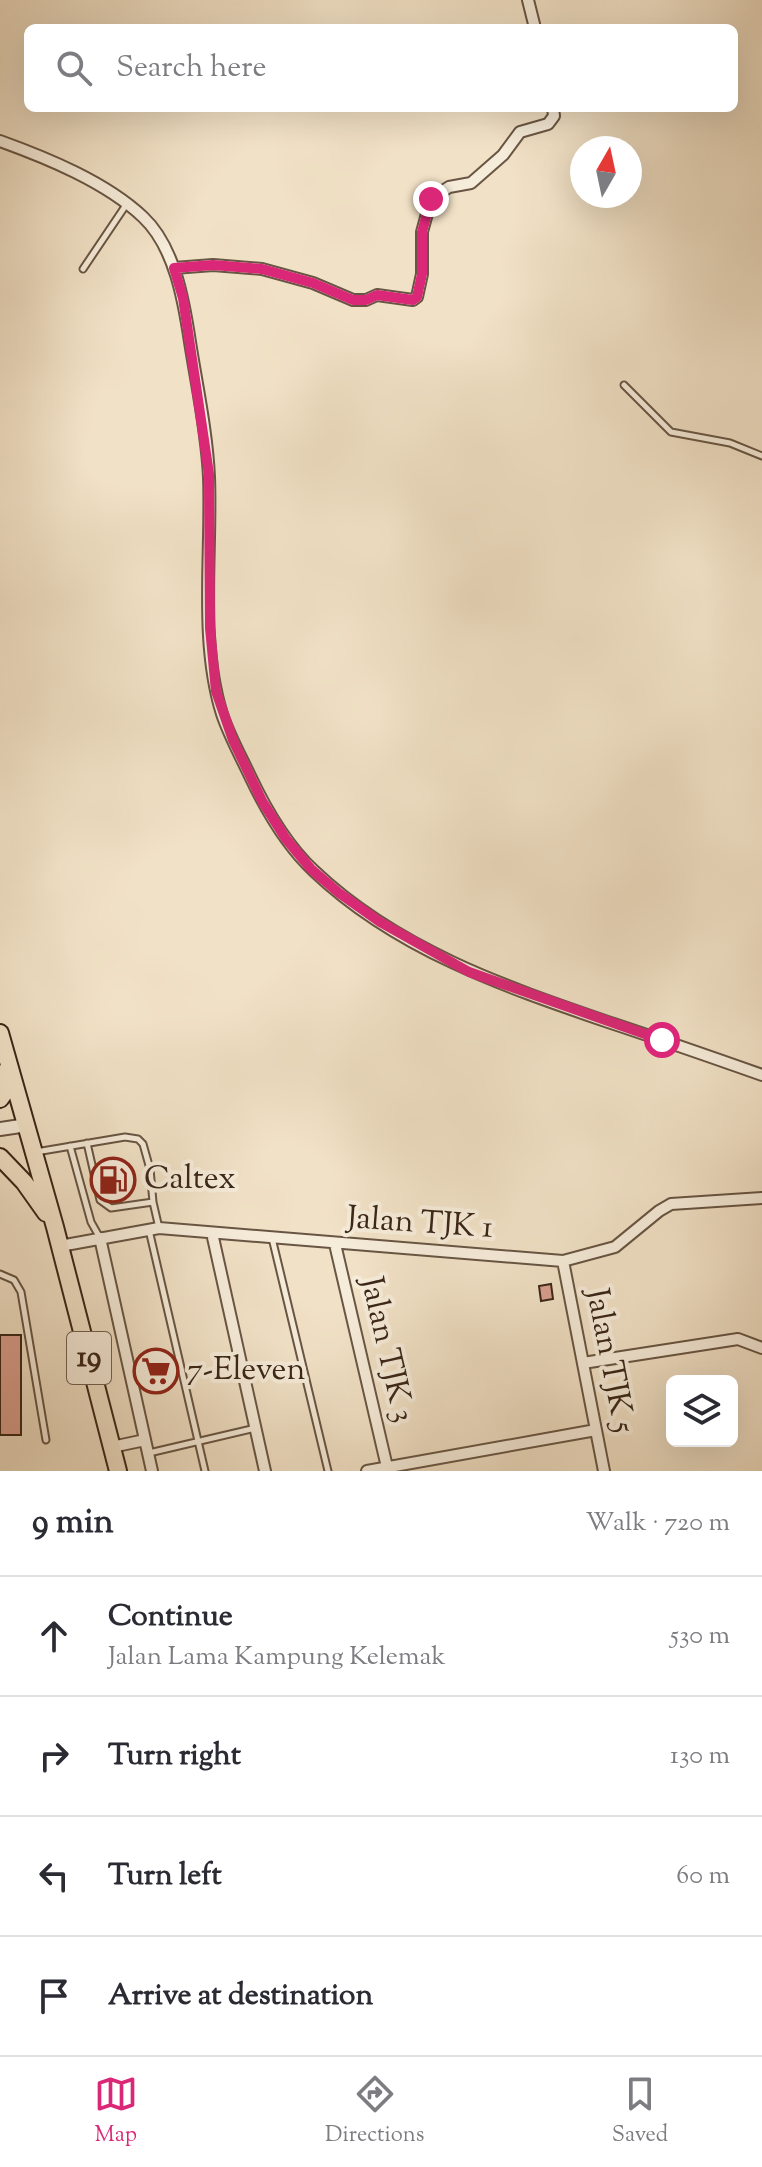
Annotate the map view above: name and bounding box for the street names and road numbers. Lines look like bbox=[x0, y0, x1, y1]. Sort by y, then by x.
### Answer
street label: Jalan TJK 1 bbox=[344, 1196, 495, 1252]
street label: Jalan TJK 3 bbox=[346, 1271, 425, 1427]
street label: Jalan TJK 5 bbox=[572, 1283, 646, 1437]
road number: 19 bbox=[67, 1332, 111, 1384]

